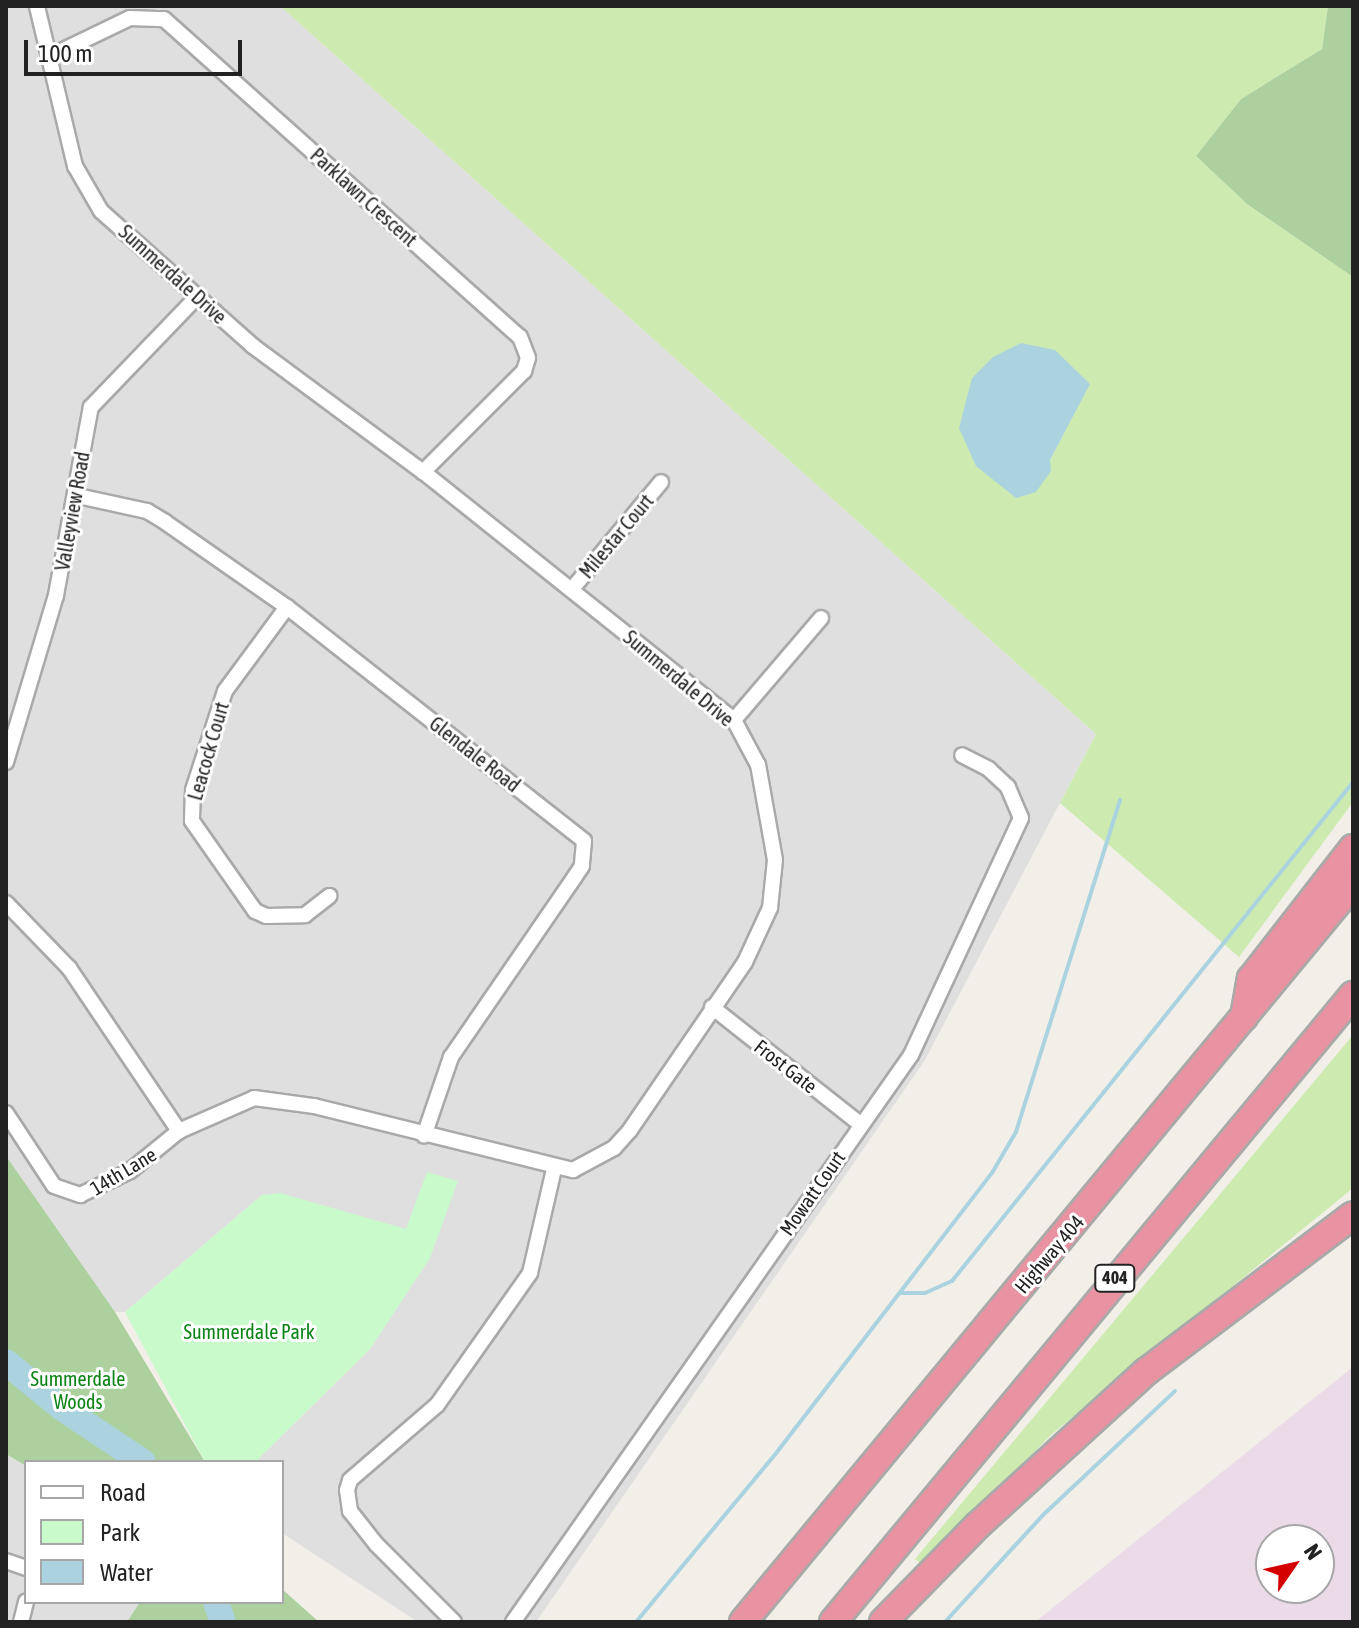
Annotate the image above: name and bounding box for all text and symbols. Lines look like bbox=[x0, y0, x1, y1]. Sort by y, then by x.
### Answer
scale bar bbox=[28, 24, 246, 74]
text: 100 m bbox=[38, 40, 92, 67]
street label: Parklawn Crescent bbox=[306, 143, 422, 251]
street label: Summerdale Drive bbox=[114, 219, 232, 329]
street label: Valleyview Road bbox=[50, 450, 94, 572]
street label: Milestar Court bbox=[574, 489, 658, 583]
street label: Summerdale Drive bbox=[619, 625, 739, 731]
street label: Leacock Court bbox=[182, 699, 234, 803]
street label: Glendale Road bbox=[425, 711, 525, 797]
street label: Frost Gate bbox=[750, 1034, 822, 1098]
street label: 14th Lane bbox=[86, 1142, 160, 1200]
street label: Mowatt Court bbox=[774, 1146, 850, 1240]
street label: Highway 404 bbox=[1009, 1210, 1089, 1298]
road number: 404 bbox=[1093, 1264, 1137, 1292]
park label: Summerdale Park bbox=[184, 1319, 314, 1343]
park label: Summerdale Woods bbox=[31, 1366, 125, 1413]
legend bbox=[24, 1460, 284, 1604]
text: Road bbox=[100, 1479, 146, 1506]
text: Park bbox=[100, 1519, 140, 1546]
north arrow bbox=[1255, 1524, 1335, 1604]
text: N bbox=[1299, 1539, 1328, 1564]
text: Water bbox=[100, 1559, 153, 1586]

